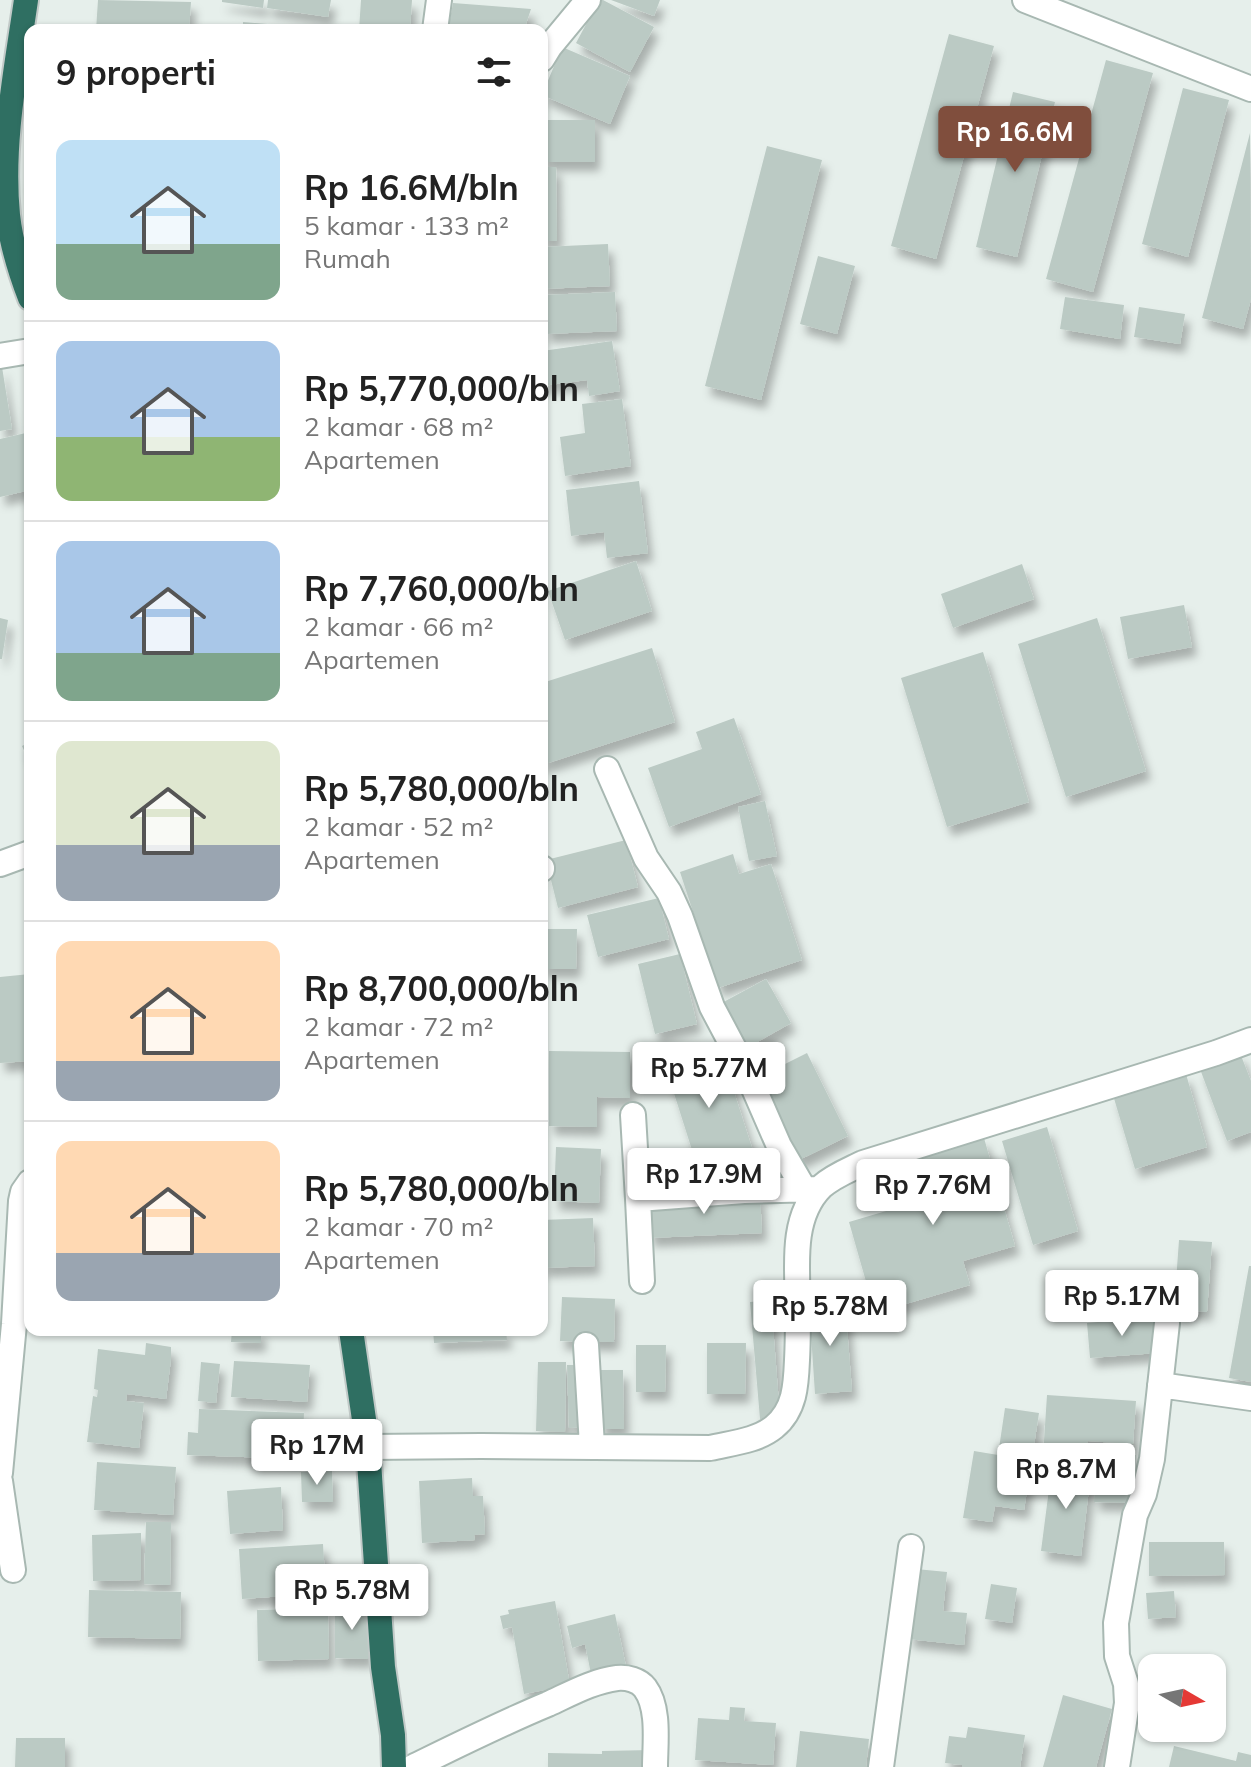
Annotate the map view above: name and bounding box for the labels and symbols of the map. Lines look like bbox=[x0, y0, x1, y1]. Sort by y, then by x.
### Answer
pin: Rp 16.6M bbox=[932, 106, 1098, 174]
pin: Rp 5.77M bbox=[626, 1042, 792, 1110]
pin: Rp 17.9M bbox=[621, 1148, 787, 1216]
pin: Rp 7.76M bbox=[850, 1159, 1016, 1227]
pin: Rp 5.17M bbox=[1039, 1270, 1205, 1338]
pin: Rp 5.78M bbox=[747, 1280, 913, 1348]
pin: Rp 17M bbox=[252, 1419, 382, 1487]
pin: Rp 8.7M bbox=[992, 1443, 1140, 1511]
pin: Rp 5.78M bbox=[269, 1564, 435, 1632]
north arrow bbox=[1138, 1654, 1226, 1742]

